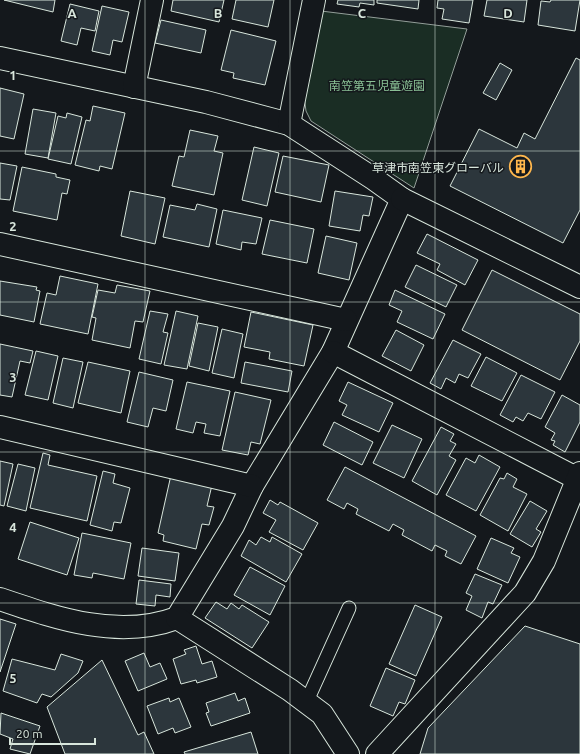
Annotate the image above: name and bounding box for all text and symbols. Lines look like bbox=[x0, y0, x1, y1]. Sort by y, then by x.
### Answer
text: A bbox=[67, 6, 77, 20]
text: B bbox=[214, 6, 223, 20]
text: C bbox=[358, 6, 367, 20]
text: D bbox=[503, 6, 513, 20]
text: 1 bbox=[9, 68, 17, 82]
park label: 南笠第五児童遊園 bbox=[329, 79, 425, 92]
building icon: 草津市南笠東グローバル bbox=[507, 154, 533, 180]
place label: 草津市南笠東グローバル bbox=[372, 161, 504, 174]
text: 2 bbox=[9, 219, 17, 233]
text: 3 bbox=[9, 370, 17, 384]
text: 4 bbox=[9, 520, 17, 534]
text: 5 bbox=[9, 671, 17, 685]
scale bar bbox=[10, 720, 95, 746]
text: 20 m bbox=[16, 727, 43, 740]

